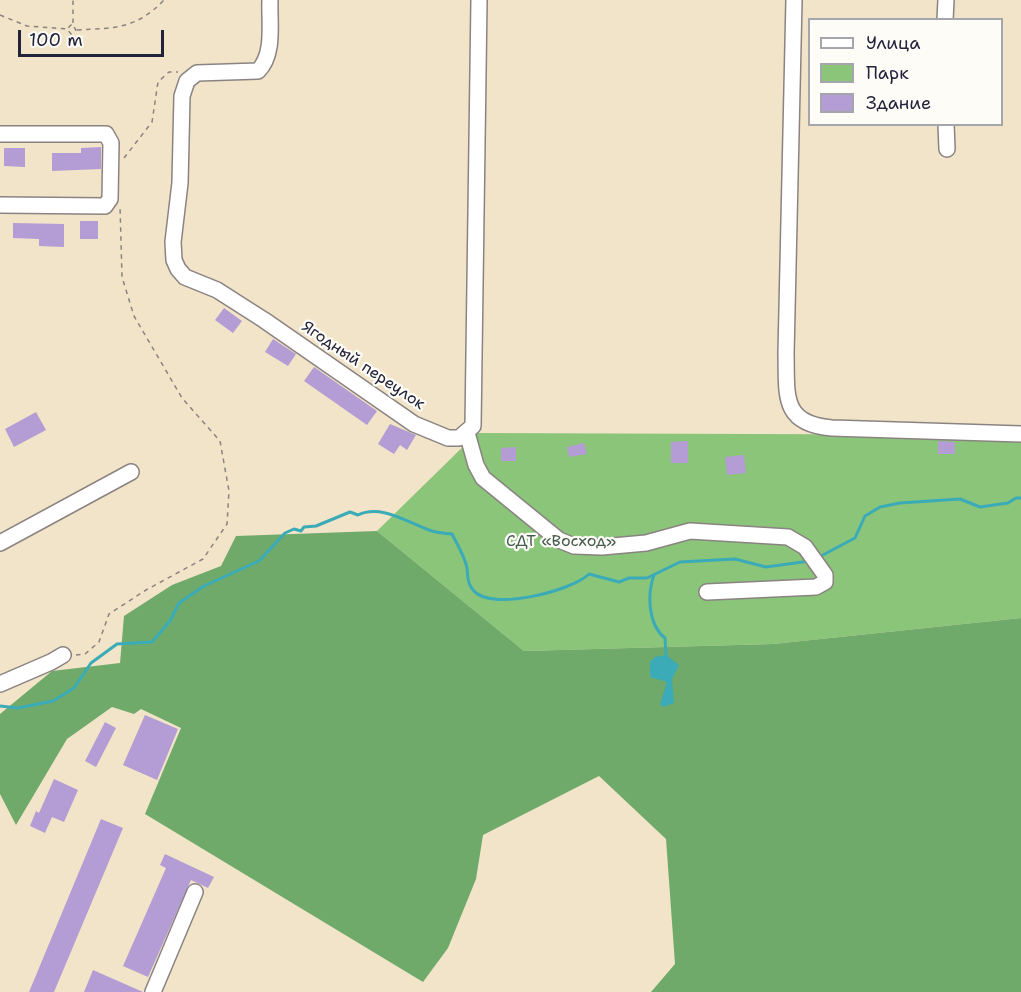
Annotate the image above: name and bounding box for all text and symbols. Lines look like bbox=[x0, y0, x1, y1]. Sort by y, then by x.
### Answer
scale bar bbox=[21, 18, 166, 56]
legend bbox=[808, 18, 1003, 126]
text: 100 m bbox=[29, 28, 83, 52]
text: Улица bbox=[866, 31, 920, 55]
text: Парк bbox=[866, 61, 909, 85]
text: Здание bbox=[866, 91, 931, 115]
street label: Ягодный переулок bbox=[298, 318, 428, 414]
park label: СДТ «Восход» bbox=[506, 532, 616, 552]

